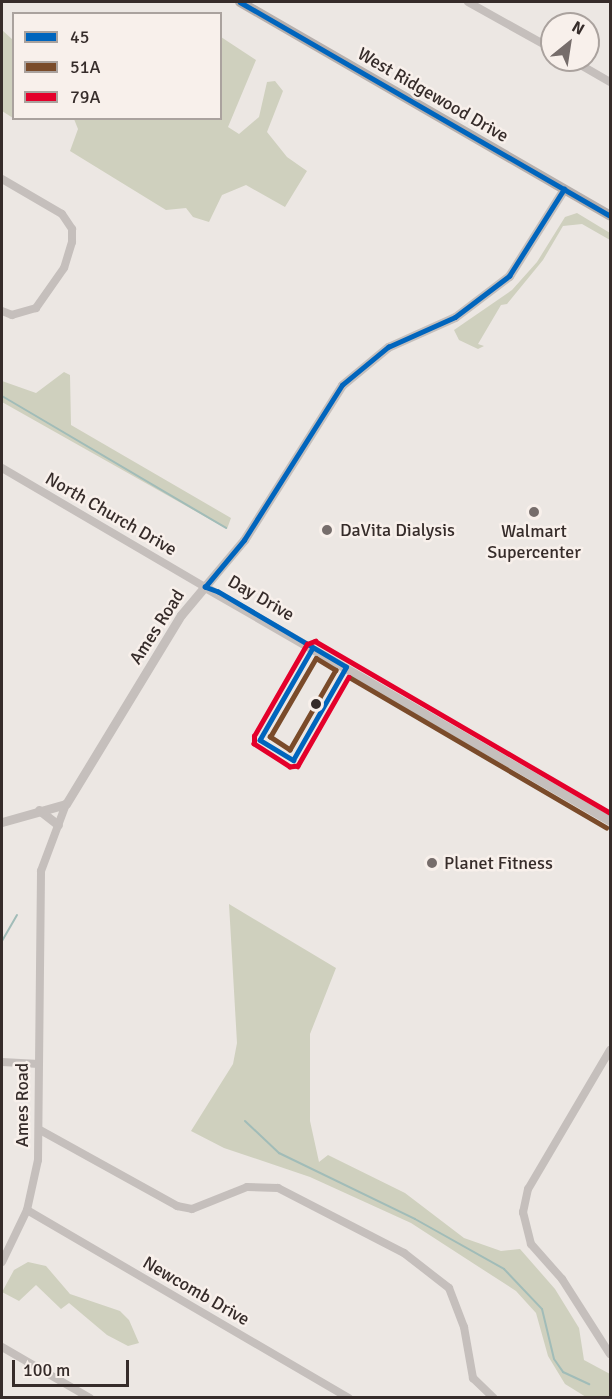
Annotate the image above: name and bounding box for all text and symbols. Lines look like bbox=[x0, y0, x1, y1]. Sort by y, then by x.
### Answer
legend bbox=[12, 12, 222, 120]
north arrow bbox=[540, 12, 600, 72]
text: N bbox=[568, 17, 588, 40]
text: 45 bbox=[70, 26, 89, 48]
street label: West Ridgewood Drive bbox=[354, 43, 512, 147]
text: 51A bbox=[70, 56, 100, 78]
text: 79A bbox=[70, 86, 100, 108]
street label: North Church Drive bbox=[42, 468, 180, 560]
marker: Walmart Supercenter bbox=[527, 505, 541, 519]
place label: DaVita Dialysis bbox=[340, 519, 455, 541]
marker: DaVita Dialysis bbox=[318, 521, 336, 539]
place label: Walmart Supercenter bbox=[487, 521, 581, 564]
street label: Day Drive bbox=[224, 570, 298, 626]
street label: Ames Road bbox=[125, 586, 189, 668]
unlabelled marker bbox=[310, 698, 322, 710]
place label: Planet Fitness bbox=[444, 852, 553, 874]
marker: Planet Fitness bbox=[425, 856, 439, 870]
street label: Ames Road bbox=[11, 1063, 33, 1147]
street label: Newcomb Drive bbox=[139, 1252, 253, 1330]
scale bar bbox=[15, 1348, 132, 1386]
text: 100 m bbox=[23, 1359, 70, 1381]

